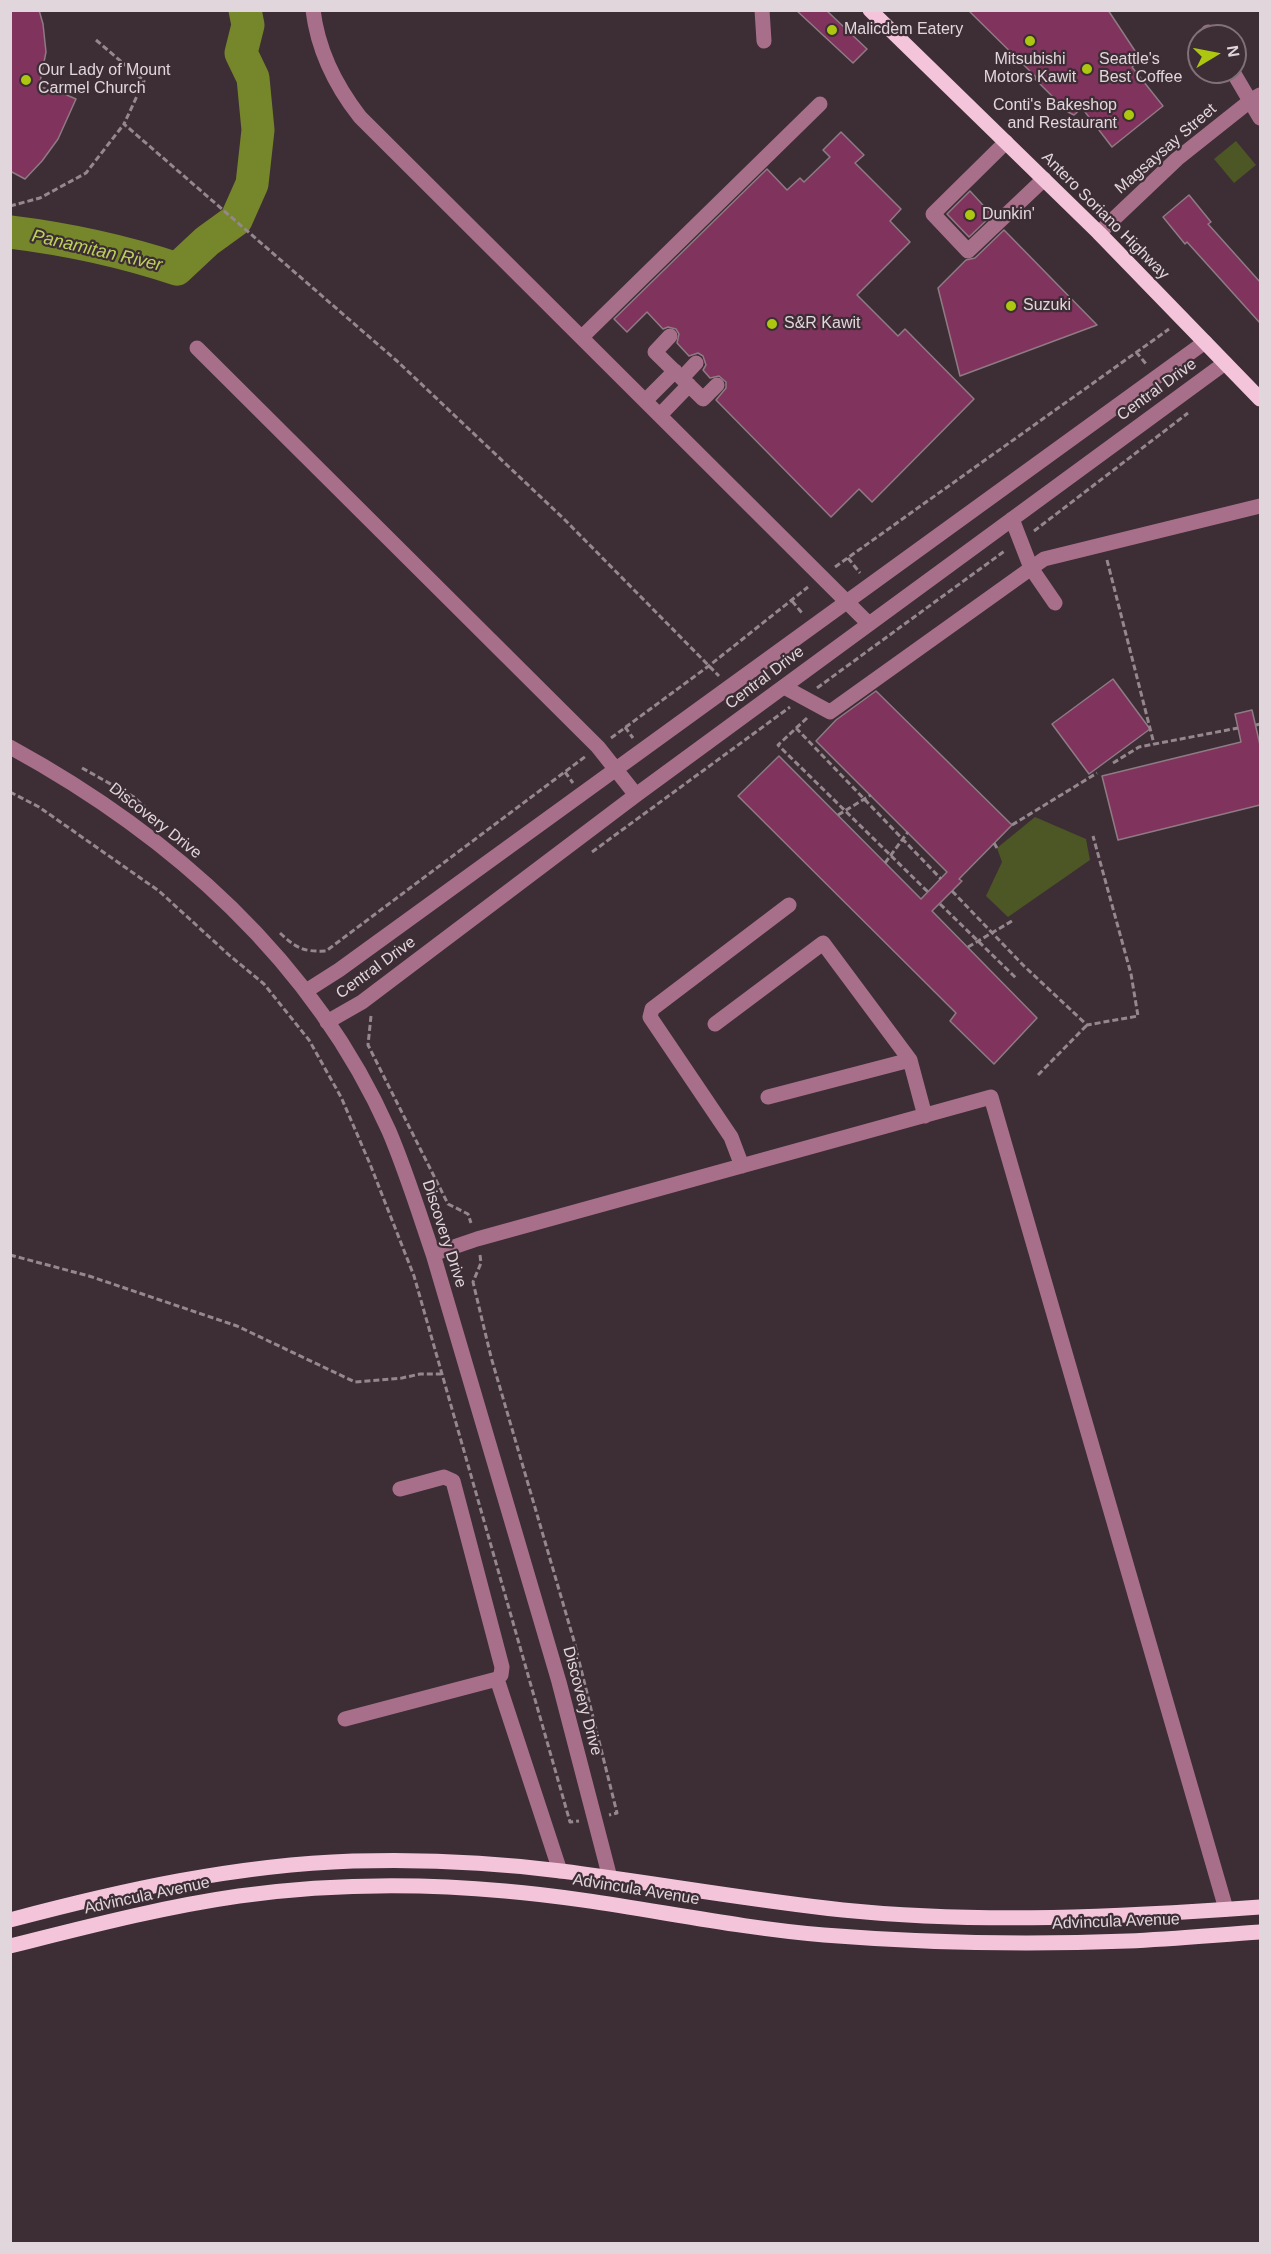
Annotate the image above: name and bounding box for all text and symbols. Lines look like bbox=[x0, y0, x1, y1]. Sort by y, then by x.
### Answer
place label: Malicdem Eatery bbox=[844, 20, 963, 40]
marker: Malicdem Eatery bbox=[825, 23, 839, 37]
north arrow bbox=[1187, 24, 1247, 84]
marker: Mitsubishi Motors Kawit bbox=[1023, 34, 1037, 48]
text: N bbox=[1224, 44, 1243, 58]
place label: Mitsubishi Motors Kawit bbox=[984, 50, 1076, 88]
place label: Seattle's Best Coffee bbox=[1099, 50, 1182, 88]
place label: Our Lady of Mount Carmel Church bbox=[38, 61, 171, 99]
marker: Seattle's Best Coffee bbox=[1080, 62, 1094, 76]
marker: Our Lady of Mount Carmel Church bbox=[19, 73, 33, 87]
place label: Conti's Bakeshop and Restaurant bbox=[993, 96, 1117, 134]
street label: Magsaysay Street bbox=[1111, 100, 1221, 198]
marker: Conti's Bakeshop and Restaurant bbox=[1122, 108, 1136, 122]
street label: Antero Soriano Highway bbox=[1037, 148, 1173, 284]
place label: Dunkin' bbox=[982, 205, 1035, 225]
marker: Dunkin' bbox=[963, 208, 977, 222]
water label: Panamitan River bbox=[30, 226, 164, 276]
place label: Suzuki bbox=[1023, 296, 1071, 316]
marker: Suzuki bbox=[1004, 299, 1018, 313]
place label: S&R Kawit bbox=[784, 314, 860, 334]
marker: S&R Kawit bbox=[765, 317, 779, 331]
street label: Central Drive bbox=[1114, 355, 1200, 425]
street label: Central Drive bbox=[722, 642, 808, 714]
street label: Discovery Drive bbox=[105, 779, 205, 863]
street label: Central Drive bbox=[333, 933, 419, 1003]
street label: Discovery Drive bbox=[418, 1178, 470, 1290]
street label: Discovery Drive bbox=[558, 1644, 606, 1758]
street label: Advincula Avenue bbox=[571, 1871, 701, 1909]
street label: Advincula Avenue bbox=[83, 1873, 211, 1919]
street label: Advincula Avenue bbox=[1052, 1910, 1180, 1934]

